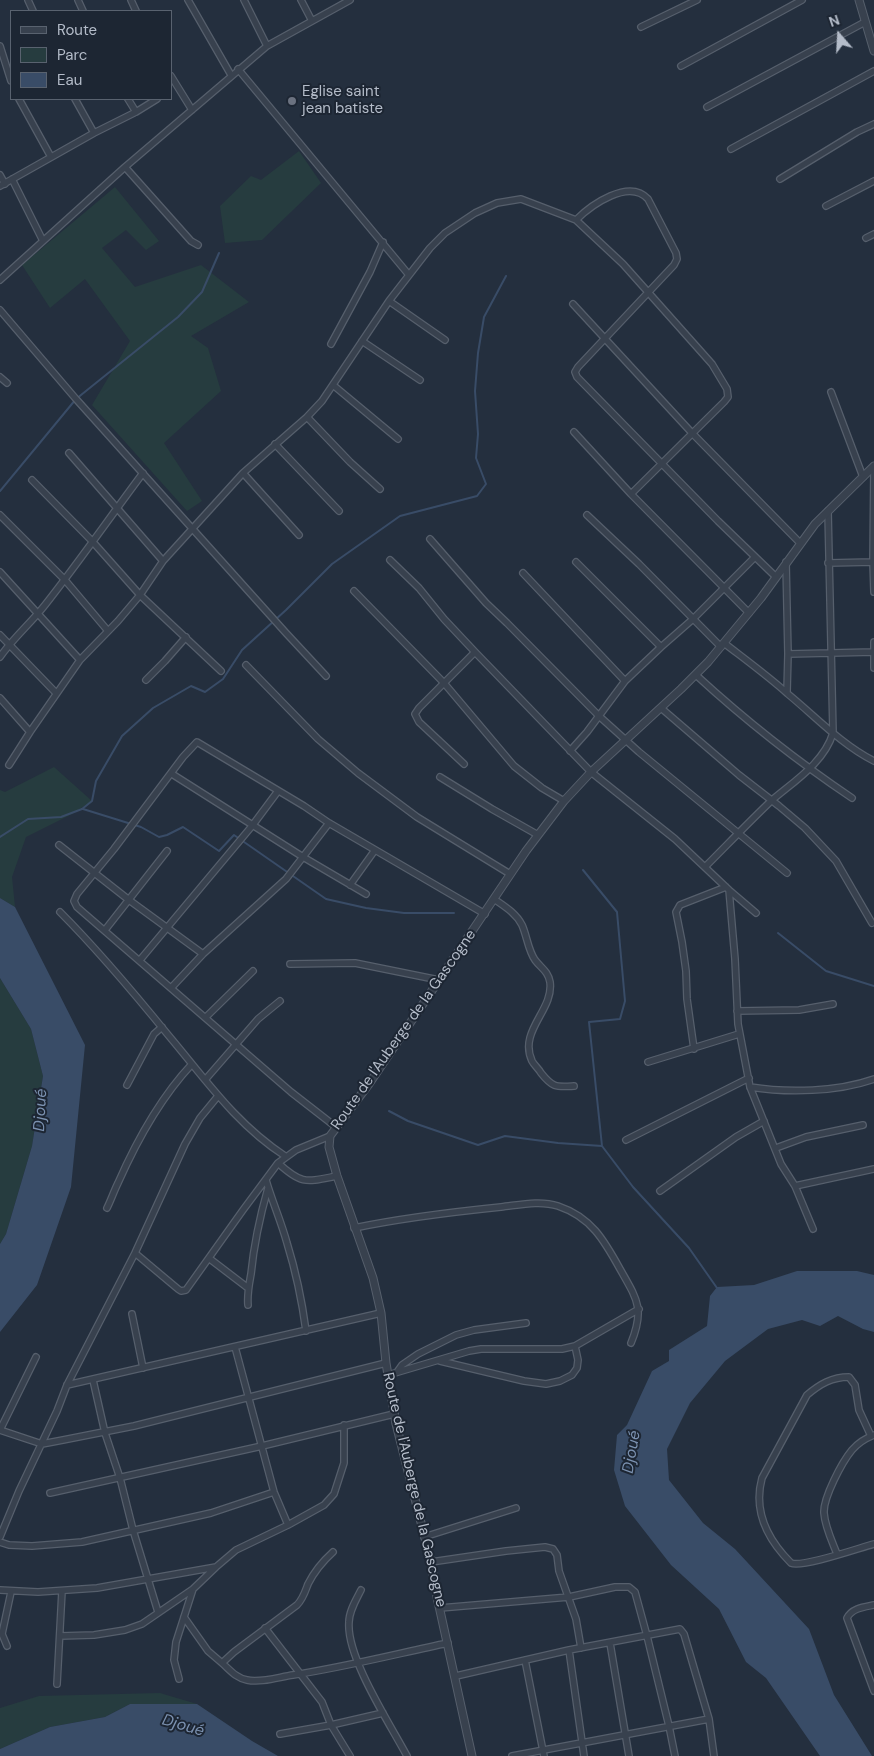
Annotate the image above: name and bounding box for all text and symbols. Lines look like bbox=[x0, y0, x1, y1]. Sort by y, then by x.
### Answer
legend bbox=[10, 10, 172, 100]
north arrow bbox=[814, 10, 864, 60]
text: N bbox=[826, 11, 842, 31]
text: Route bbox=[57, 20, 97, 40]
text: Parc bbox=[57, 45, 87, 65]
text: Eau bbox=[57, 70, 82, 90]
place label: Eglise saint jean batiste bbox=[302, 83, 383, 118]
marker: Eglise saint jean batiste bbox=[286, 95, 298, 107]
street label: Route de l'Auberge de la Gascogne bbox=[328, 926, 480, 1134]
water label: Djoué bbox=[30, 1088, 52, 1132]
street label: Route de l'Auberge de la Gascogne bbox=[378, 1371, 450, 1609]
water label: Djoué bbox=[619, 1429, 645, 1475]
water label: Djoué bbox=[160, 1711, 206, 1741]

